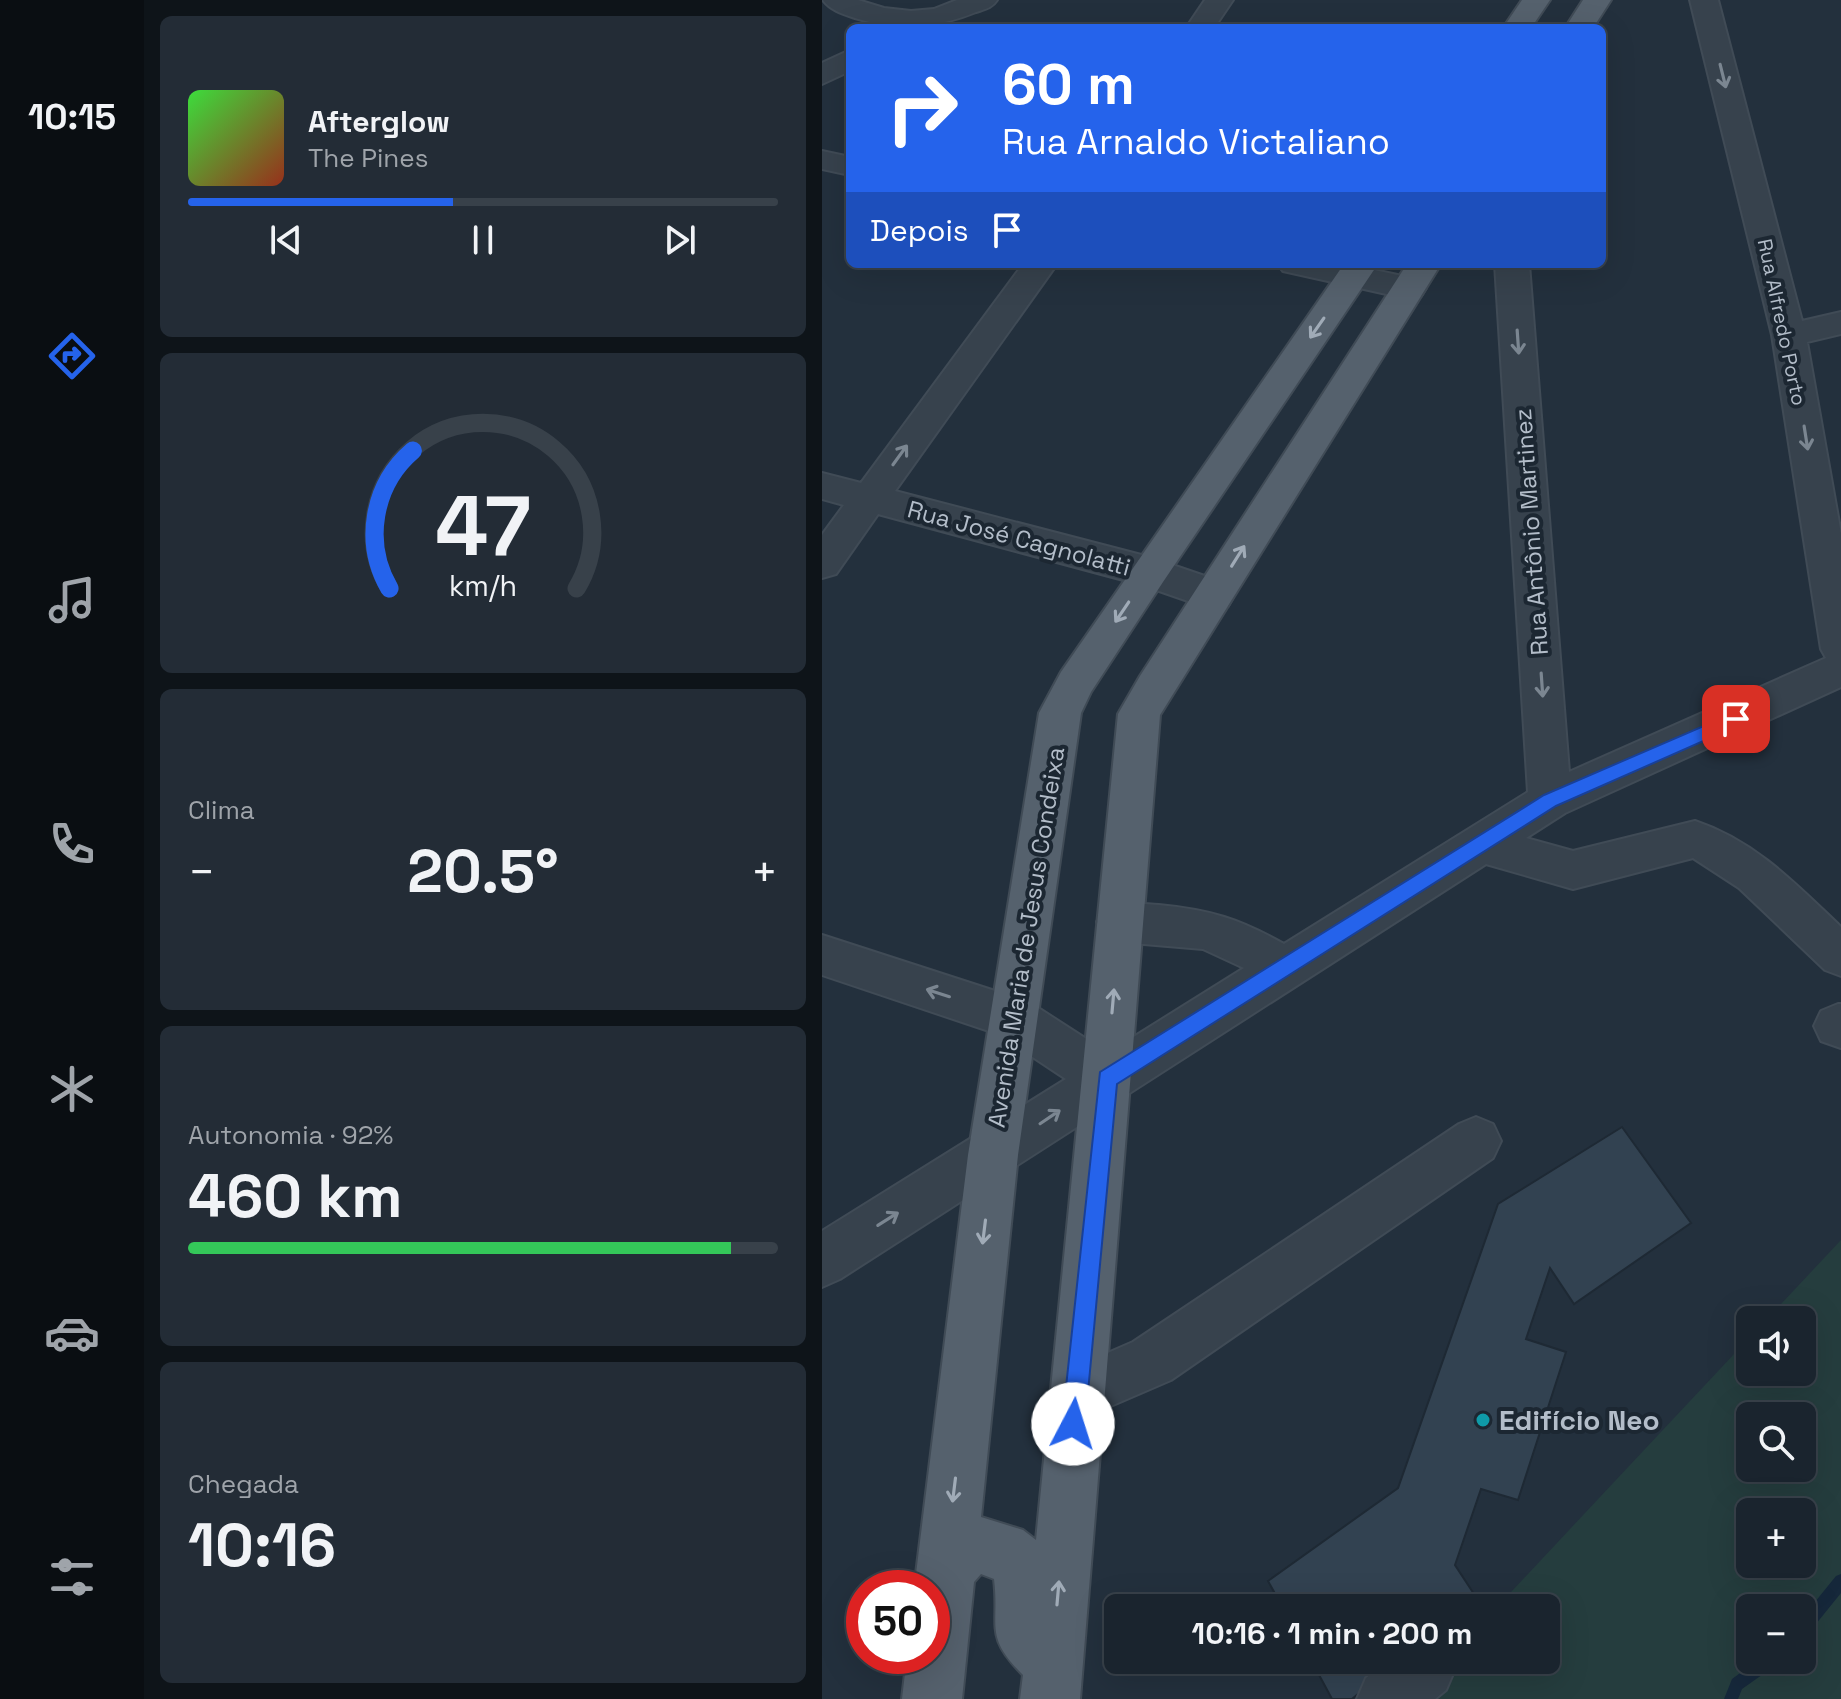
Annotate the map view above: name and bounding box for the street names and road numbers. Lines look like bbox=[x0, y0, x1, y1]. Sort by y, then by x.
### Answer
street label: Rua Alfredo Porto bbox=[1752, 236, 1812, 408]
street label: Rua Antônio Martinez bbox=[1507, 407, 1555, 657]
street label: Rua José Cagnolatti bbox=[904, 493, 1134, 583]
street label: Avenida Maria de Jesus Condeixa bbox=[981, 744, 1071, 1129]

